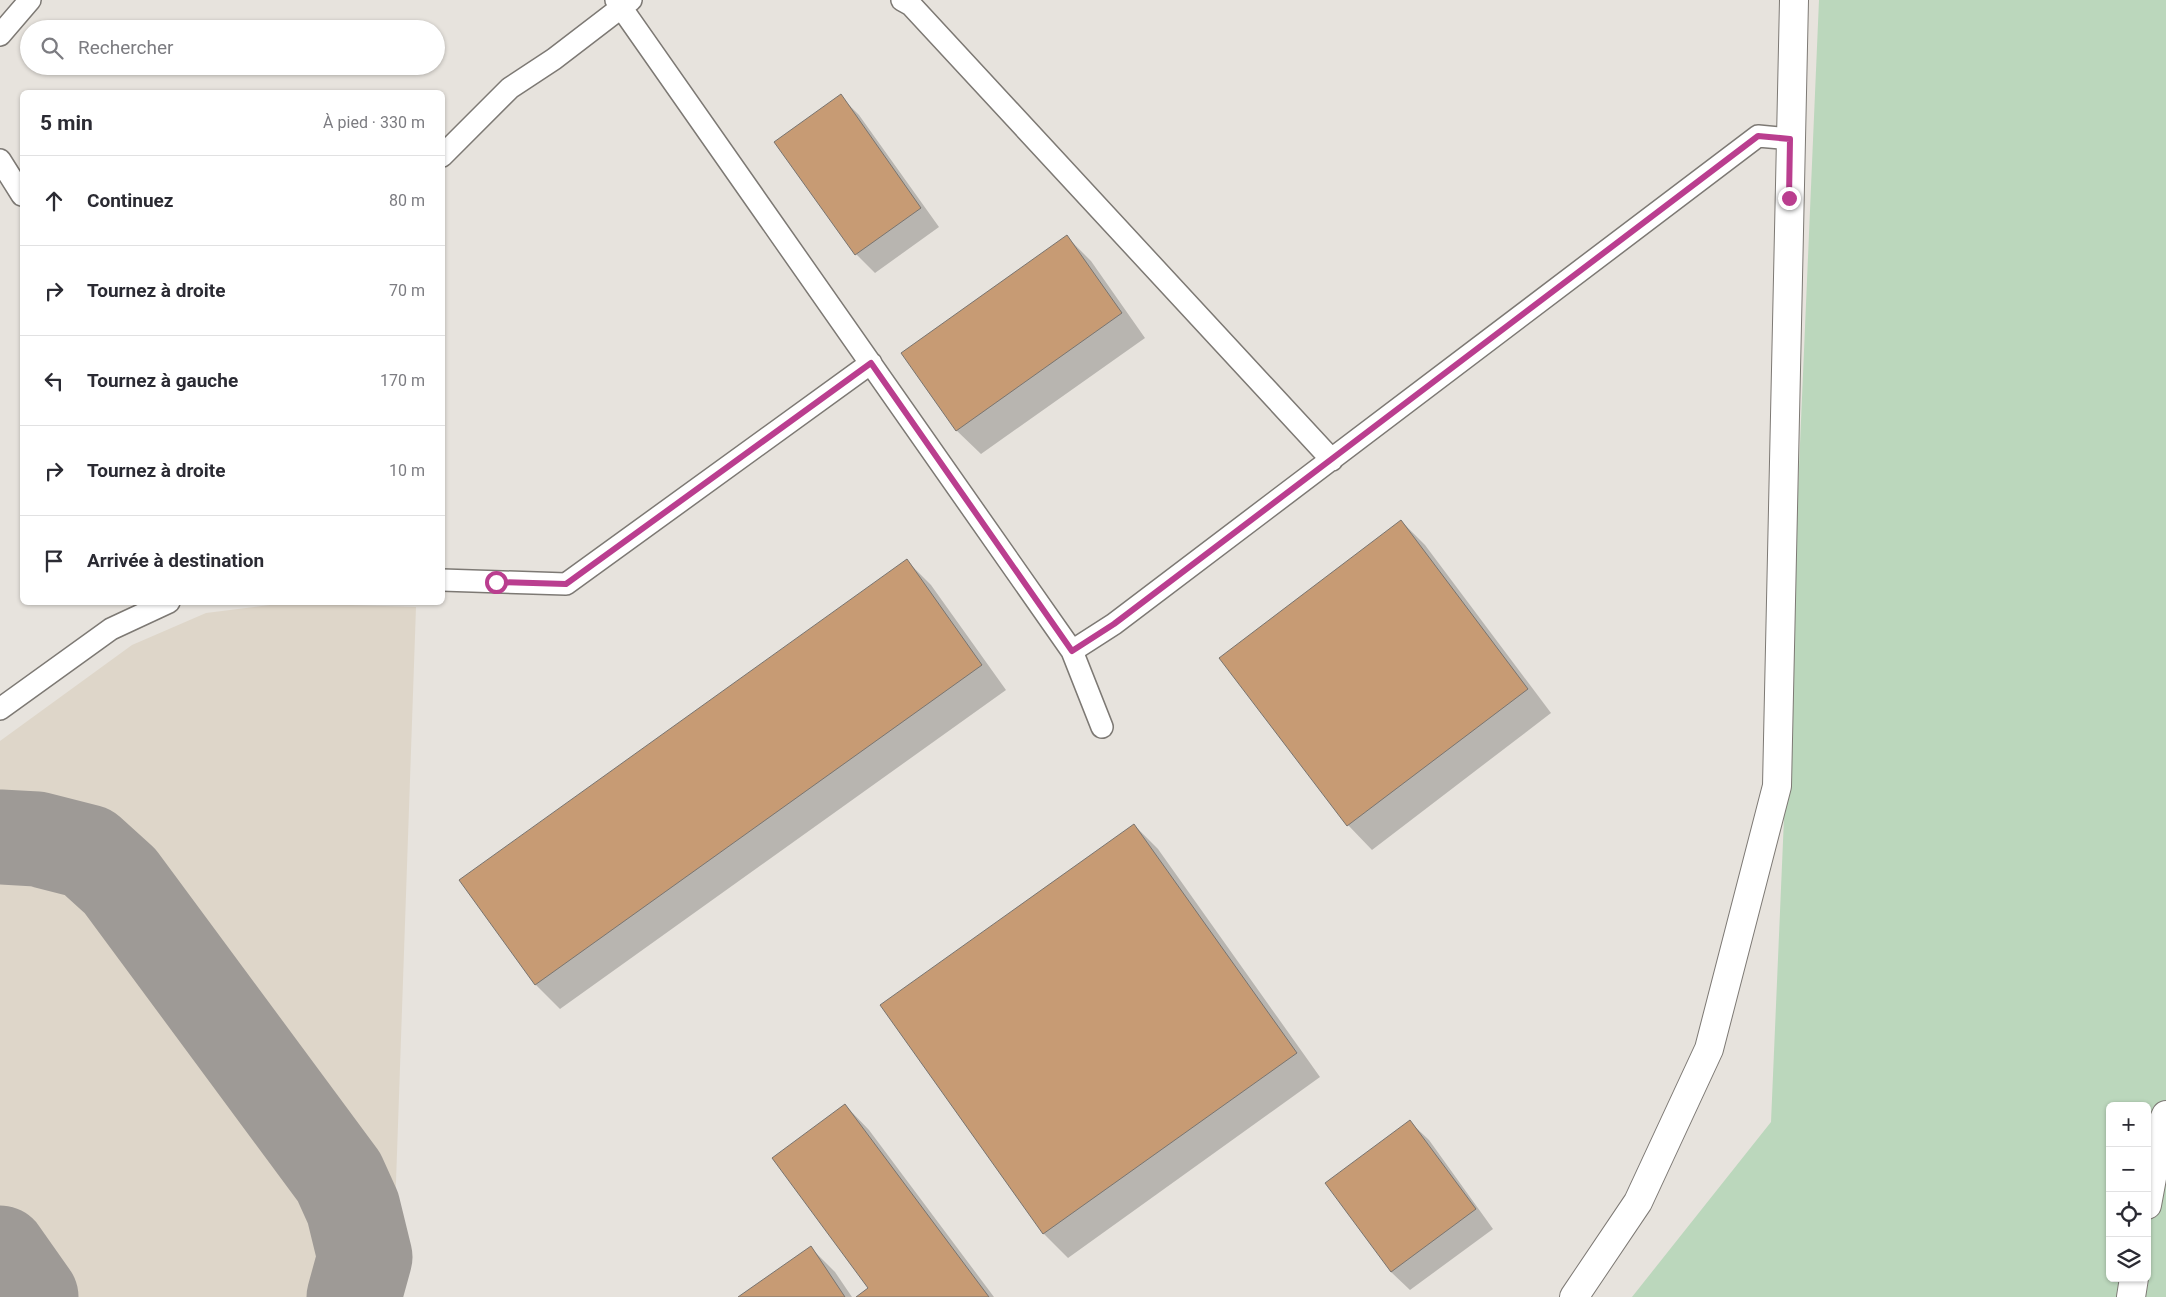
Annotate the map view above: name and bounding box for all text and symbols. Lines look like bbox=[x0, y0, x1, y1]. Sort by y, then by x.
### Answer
search box bbox=[20, 20, 445, 75]
icon: search bbox=[38, 34, 66, 62]
text: Rechercher bbox=[78, 36, 173, 59]
text: 5 min bbox=[40, 111, 93, 135]
text: À pied · 330 m bbox=[323, 113, 425, 132]
icon: ahead bbox=[40, 187, 68, 215]
route end bbox=[1778, 187, 1801, 210]
text: Continuez bbox=[87, 189, 173, 212]
text: 80 m bbox=[389, 191, 425, 210]
icon: right bbox=[40, 277, 68, 305]
text: Tournez à droite bbox=[87, 279, 226, 302]
text: 70 m bbox=[389, 281, 425, 300]
icon: left bbox=[40, 367, 68, 395]
text: Tournez à gauche bbox=[87, 369, 238, 392]
text: 170 m bbox=[380, 371, 425, 390]
icon: right bbox=[40, 457, 68, 485]
text: Tournez à droite bbox=[87, 459, 226, 482]
text: 10 m bbox=[389, 461, 425, 480]
icon: arrive bbox=[40, 547, 68, 575]
text: Arrivée à destination bbox=[87, 549, 264, 572]
route start bbox=[485, 571, 508, 594]
map controls bbox=[2106, 1102, 2151, 1282]
button: + bbox=[2106, 1102, 2151, 1147]
button: − bbox=[2106, 1147, 2151, 1192]
button: locate bbox=[2106, 1192, 2151, 1237]
button: layers bbox=[2106, 1237, 2151, 1282]

